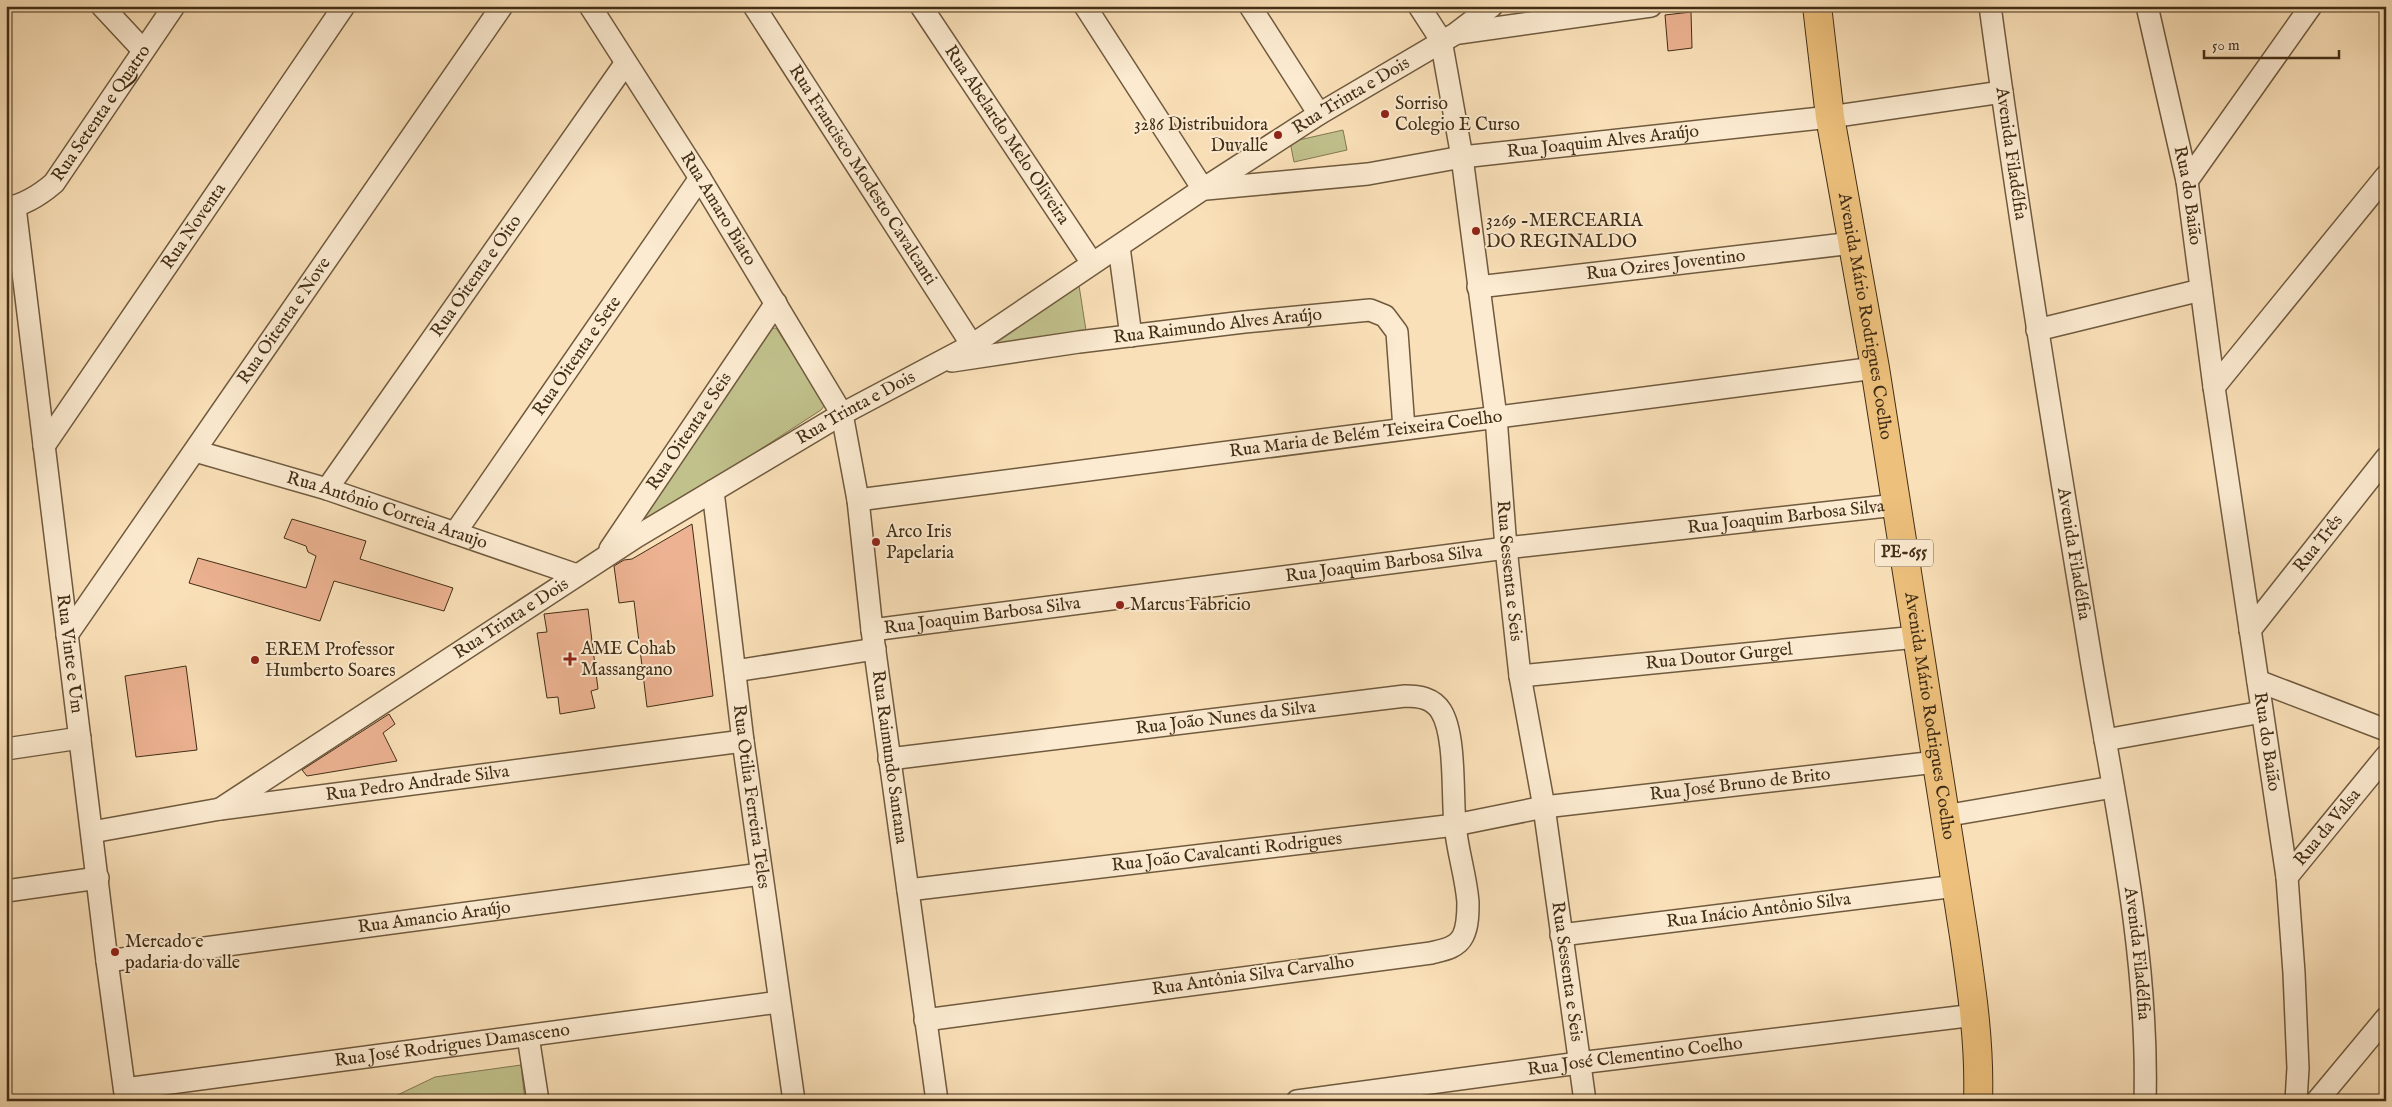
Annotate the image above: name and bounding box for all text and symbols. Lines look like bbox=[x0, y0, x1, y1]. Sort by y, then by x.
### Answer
scale bar bbox=[2204, 28, 2340, 60]
text: 50 m bbox=[2212, 36, 2240, 55]
street label: Rua Setenta e Quatro bbox=[47, 40, 156, 186]
street label: Rua Abelardo Melo Oliveira bbox=[939, 41, 1075, 229]
street label: Rua Trinta e Dois bbox=[1288, 52, 1414, 140]
street label: Rua Francisco Modesto Cavalcanti bbox=[783, 60, 942, 290]
street label: Avenida Filadélfia bbox=[1990, 85, 2032, 222]
place label: Sorriso Colegio E Curso bbox=[1395, 93, 1520, 137]
marker: Sorriso Colegio E Curso bbox=[1379, 108, 1391, 120]
place label: 3286 Distribuidora Duvalle bbox=[1134, 114, 1268, 158]
street label: Rua Joaquim Alves Araújo bbox=[1506, 120, 1701, 164]
marker: 3286 Distribuidora Duvalle bbox=[1272, 129, 1284, 141]
street label: Rua do Baião bbox=[2168, 144, 2207, 247]
street label: Rua Amaro Biato bbox=[675, 148, 762, 270]
street label: Rua Noventa bbox=[156, 179, 231, 274]
street label: Avenida Mário Rodrigues Coelho bbox=[1832, 190, 1898, 442]
street label: Rua Oitenta e Oito bbox=[426, 210, 527, 342]
place label: 3269 -MERCEARIA DO REGINALDO bbox=[1486, 210, 1643, 254]
marker: 3269 -MERCEARIA DO REGINALDO bbox=[1470, 225, 1482, 237]
street label: Rua Ozires Joventino bbox=[1585, 244, 1747, 286]
street label: Rua Oitenta e Nove bbox=[232, 253, 336, 389]
street label: Rua Oitenta e Sete bbox=[528, 292, 626, 420]
street label: Rua Raimundo Alves Araújo bbox=[1112, 303, 1323, 349]
street label: Rua Trinta e Dois bbox=[792, 366, 919, 450]
street label: Rua Oitenta e Seis bbox=[642, 368, 737, 495]
street label: Rua Maria de Belém Teixeira Coelho bbox=[1228, 405, 1504, 463]
street label: Rua Antônio Correia Araujo bbox=[284, 466, 491, 555]
street label: Avenida Filadélfia bbox=[2051, 485, 2096, 622]
street label: Rua Joaquim Barbosa Silva bbox=[1686, 495, 1886, 539]
street label: Rua Sessenta e Seis bbox=[1491, 500, 1528, 642]
street label: Rua Três bbox=[2288, 510, 2348, 577]
place label: Arco Iris Papelaria bbox=[885, 521, 954, 565]
marker: Arco Iris Papelaria bbox=[870, 536, 882, 548]
street label: Rua Joaquim Barbosa Silva bbox=[1284, 540, 1484, 588]
road number: PE-655 bbox=[1875, 540, 1933, 566]
street label: Rua Trinta e Dois bbox=[449, 573, 573, 665]
street label: Avenida Mário Rodrigues Coelho bbox=[1899, 590, 1960, 842]
street label: Rua Joaquim Barbosa Silva bbox=[882, 592, 1082, 640]
street label: Rua Vinte e Um bbox=[51, 593, 88, 715]
place label: Marcus Fabricio bbox=[1130, 594, 1251, 617]
marker: Marcus Fabricio bbox=[1114, 599, 1126, 611]
place label: AME Cohab Massangano bbox=[580, 638, 676, 682]
street label: Rua Doutor Gurgel bbox=[1644, 638, 1794, 675]
place label: EREM Professor Humberto Soares bbox=[265, 639, 396, 683]
marker: AME Cohab Massangano bbox=[563, 652, 577, 666]
marker: EREM Professor Humberto Soares bbox=[249, 654, 261, 666]
street label: Rua Raimundo Santana bbox=[866, 669, 913, 845]
street label: Rua do Baião bbox=[2248, 691, 2286, 793]
street label: Rua João Nunes da Silva bbox=[1134, 696, 1317, 740]
street label: Rua Otilia Ferreira Teles bbox=[727, 703, 775, 890]
street label: Rua Pedro Andrade Silva bbox=[324, 760, 511, 807]
street label: Rua José Bruno de Brito bbox=[1648, 763, 1832, 806]
street label: Rua da Valsa bbox=[2289, 784, 2366, 871]
street label: Rua João Cavalcanti Rodrigues bbox=[1110, 827, 1343, 877]
street label: Avenida Filadélfia bbox=[2118, 885, 2155, 1021]
street label: Rua Inácio Antônio Silva bbox=[1665, 888, 1852, 933]
street label: Rua Amancio Araújo bbox=[356, 896, 512, 939]
street label: Rua Sessenta e Seis bbox=[1546, 900, 1588, 1043]
place label: Mercado e padaria do valle bbox=[125, 931, 240, 975]
marker: Mercado e padaria do valle bbox=[109, 946, 121, 958]
street label: Rua Antônia Silva Carvalho bbox=[1151, 950, 1356, 1002]
street label: Rua José Rodrigues Damasceno bbox=[333, 1018, 572, 1073]
street label: Rua José Clementino Coelho bbox=[1526, 1032, 1744, 1081]

